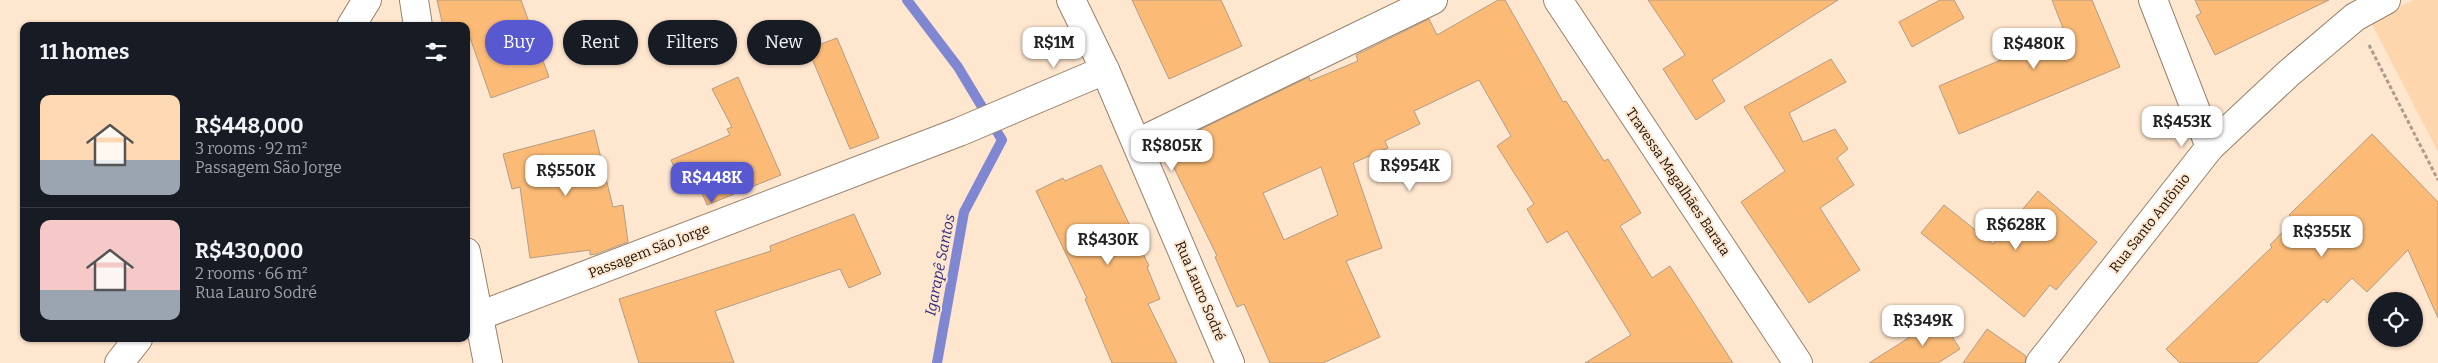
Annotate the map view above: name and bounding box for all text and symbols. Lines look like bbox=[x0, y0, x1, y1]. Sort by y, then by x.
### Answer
chip: Buy bbox=[485, 20, 553, 65]
chip: Rent bbox=[563, 20, 638, 65]
chip: Filters bbox=[648, 20, 737, 65]
chip: New bbox=[747, 20, 821, 65]
pin: R$1M bbox=[1024, 27, 1084, 69]
pin: R$480K bbox=[1993, 28, 2075, 70]
text: R$1M bbox=[1033, 33, 1075, 52]
text: R$480K bbox=[2003, 34, 2065, 53]
icon: filters bbox=[422, 38, 450, 66]
text: 11 homes bbox=[40, 39, 129, 65]
street label: Travessa Magalhães Barata bbox=[1622, 105, 1734, 259]
pin: R$453K bbox=[2141, 106, 2223, 148]
text: R$453K bbox=[2153, 112, 2211, 131]
text: R$448,000 bbox=[195, 113, 304, 139]
icon: home bbox=[80, 115, 140, 175]
pin: R$805K bbox=[1131, 130, 1213, 172]
text: R$805K bbox=[1142, 136, 1202, 155]
text: 3 rooms · 92 m² bbox=[195, 139, 307, 158]
pin: R$954K bbox=[1369, 150, 1451, 192]
pin: R$550K bbox=[525, 154, 607, 197]
text: R$954K bbox=[1380, 156, 1440, 175]
text: Passagem São Jorge bbox=[195, 158, 342, 177]
text: R$550K bbox=[536, 161, 596, 180]
pin: R$448K bbox=[671, 162, 753, 204]
text: R$448K bbox=[682, 168, 742, 187]
street label: Rua Santo Antônio bbox=[2106, 170, 2194, 276]
pin: R$628K bbox=[1975, 208, 2057, 251]
water label: Igarapê Santos bbox=[921, 213, 959, 317]
text: R$628K bbox=[1986, 215, 2046, 234]
pin: R$355K bbox=[2281, 216, 2363, 258]
street label: Passagem São Jorge bbox=[586, 220, 712, 282]
text: R$355K bbox=[2293, 222, 2351, 241]
pin: R$430K bbox=[1067, 224, 1149, 266]
text: R$430K bbox=[1078, 230, 1139, 249]
text: R$430,000 bbox=[195, 238, 303, 264]
street label: Rua Lauro Sodré bbox=[1171, 239, 1229, 343]
icon: home bbox=[80, 240, 140, 300]
text: 2 rooms · 66 m² bbox=[195, 264, 308, 283]
text: Rua Lauro Sodré bbox=[195, 283, 317, 302]
map controls bbox=[2368, 292, 2423, 347]
button: locate bbox=[2368, 292, 2423, 347]
pin: R$349K bbox=[1882, 304, 1964, 347]
text: R$349K bbox=[1893, 311, 1953, 330]

